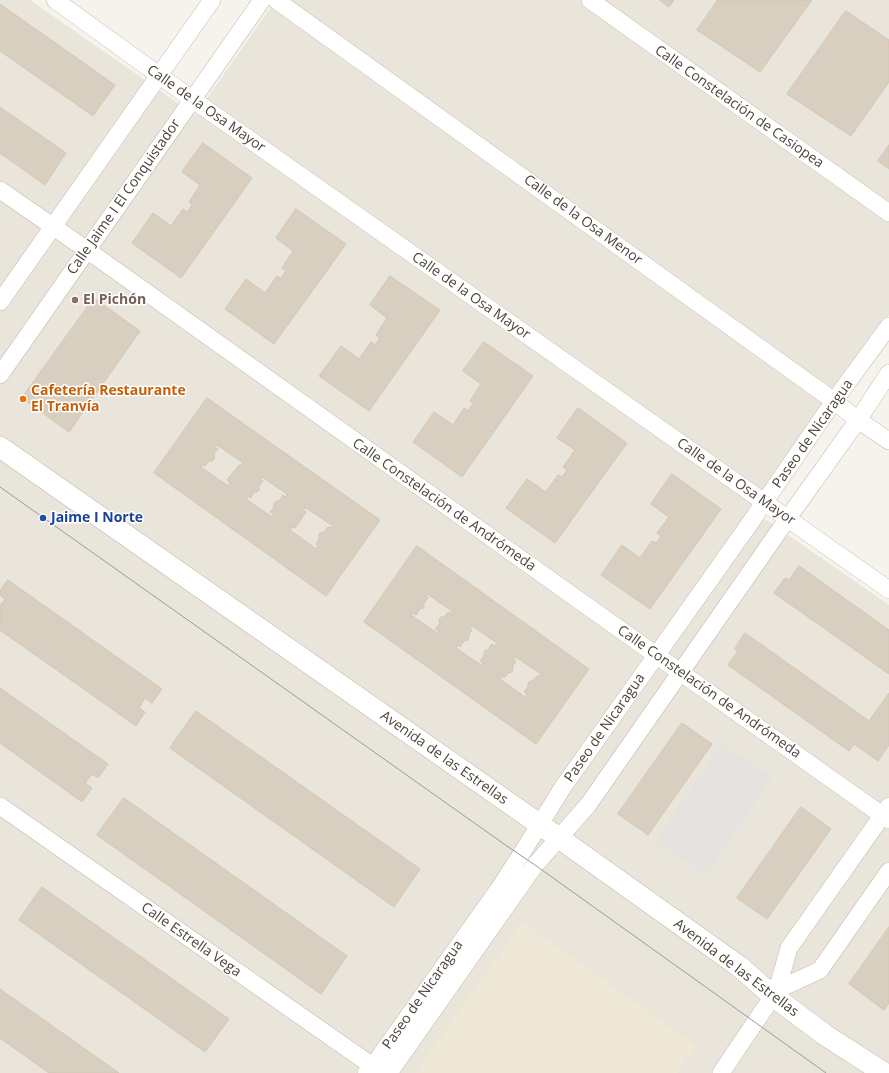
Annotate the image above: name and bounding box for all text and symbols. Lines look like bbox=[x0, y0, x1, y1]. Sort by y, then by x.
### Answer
street label: Calle Constelación de Casiopea bbox=[651, 42, 827, 172]
street label: Calle de la Osa Mayor bbox=[144, 62, 268, 156]
street label: Calle Jaime I El Conquistador bbox=[64, 116, 184, 278]
street label: Calle de la Osa Menor bbox=[520, 171, 646, 269]
street label: Calle de la Osa Mayor bbox=[409, 249, 533, 343]
place label: El Pichón bbox=[83, 292, 146, 308]
marker: El Pichón bbox=[70, 295, 80, 305]
street label: Paseo de Nicaragua bbox=[769, 376, 857, 492]
place label: Cafetería Restaurante El Tranvía bbox=[31, 383, 186, 416]
marker: Cafetería Restaurante El Tranvía bbox=[18, 394, 28, 404]
street label: Calle Constelación de Andrómeda bbox=[349, 435, 539, 575]
street label: Calle de la Osa Mayor bbox=[674, 435, 798, 529]
place label: Jaime I Norte bbox=[51, 510, 143, 526]
marker: Jaime I Norte bbox=[38, 513, 48, 523]
street label: Calle Constelación de Andrómeda bbox=[614, 622, 804, 762]
street label: Paseo de Nicaragua bbox=[561, 670, 649, 786]
street label: Avenida de las Estrellas bbox=[377, 708, 511, 808]
street label: Calle Estrella Vega bbox=[138, 899, 244, 981]
street label: Avenida de las Estrellas bbox=[670, 916, 802, 1020]
street label: Paseo de Nicaragua bbox=[379, 937, 467, 1053]

